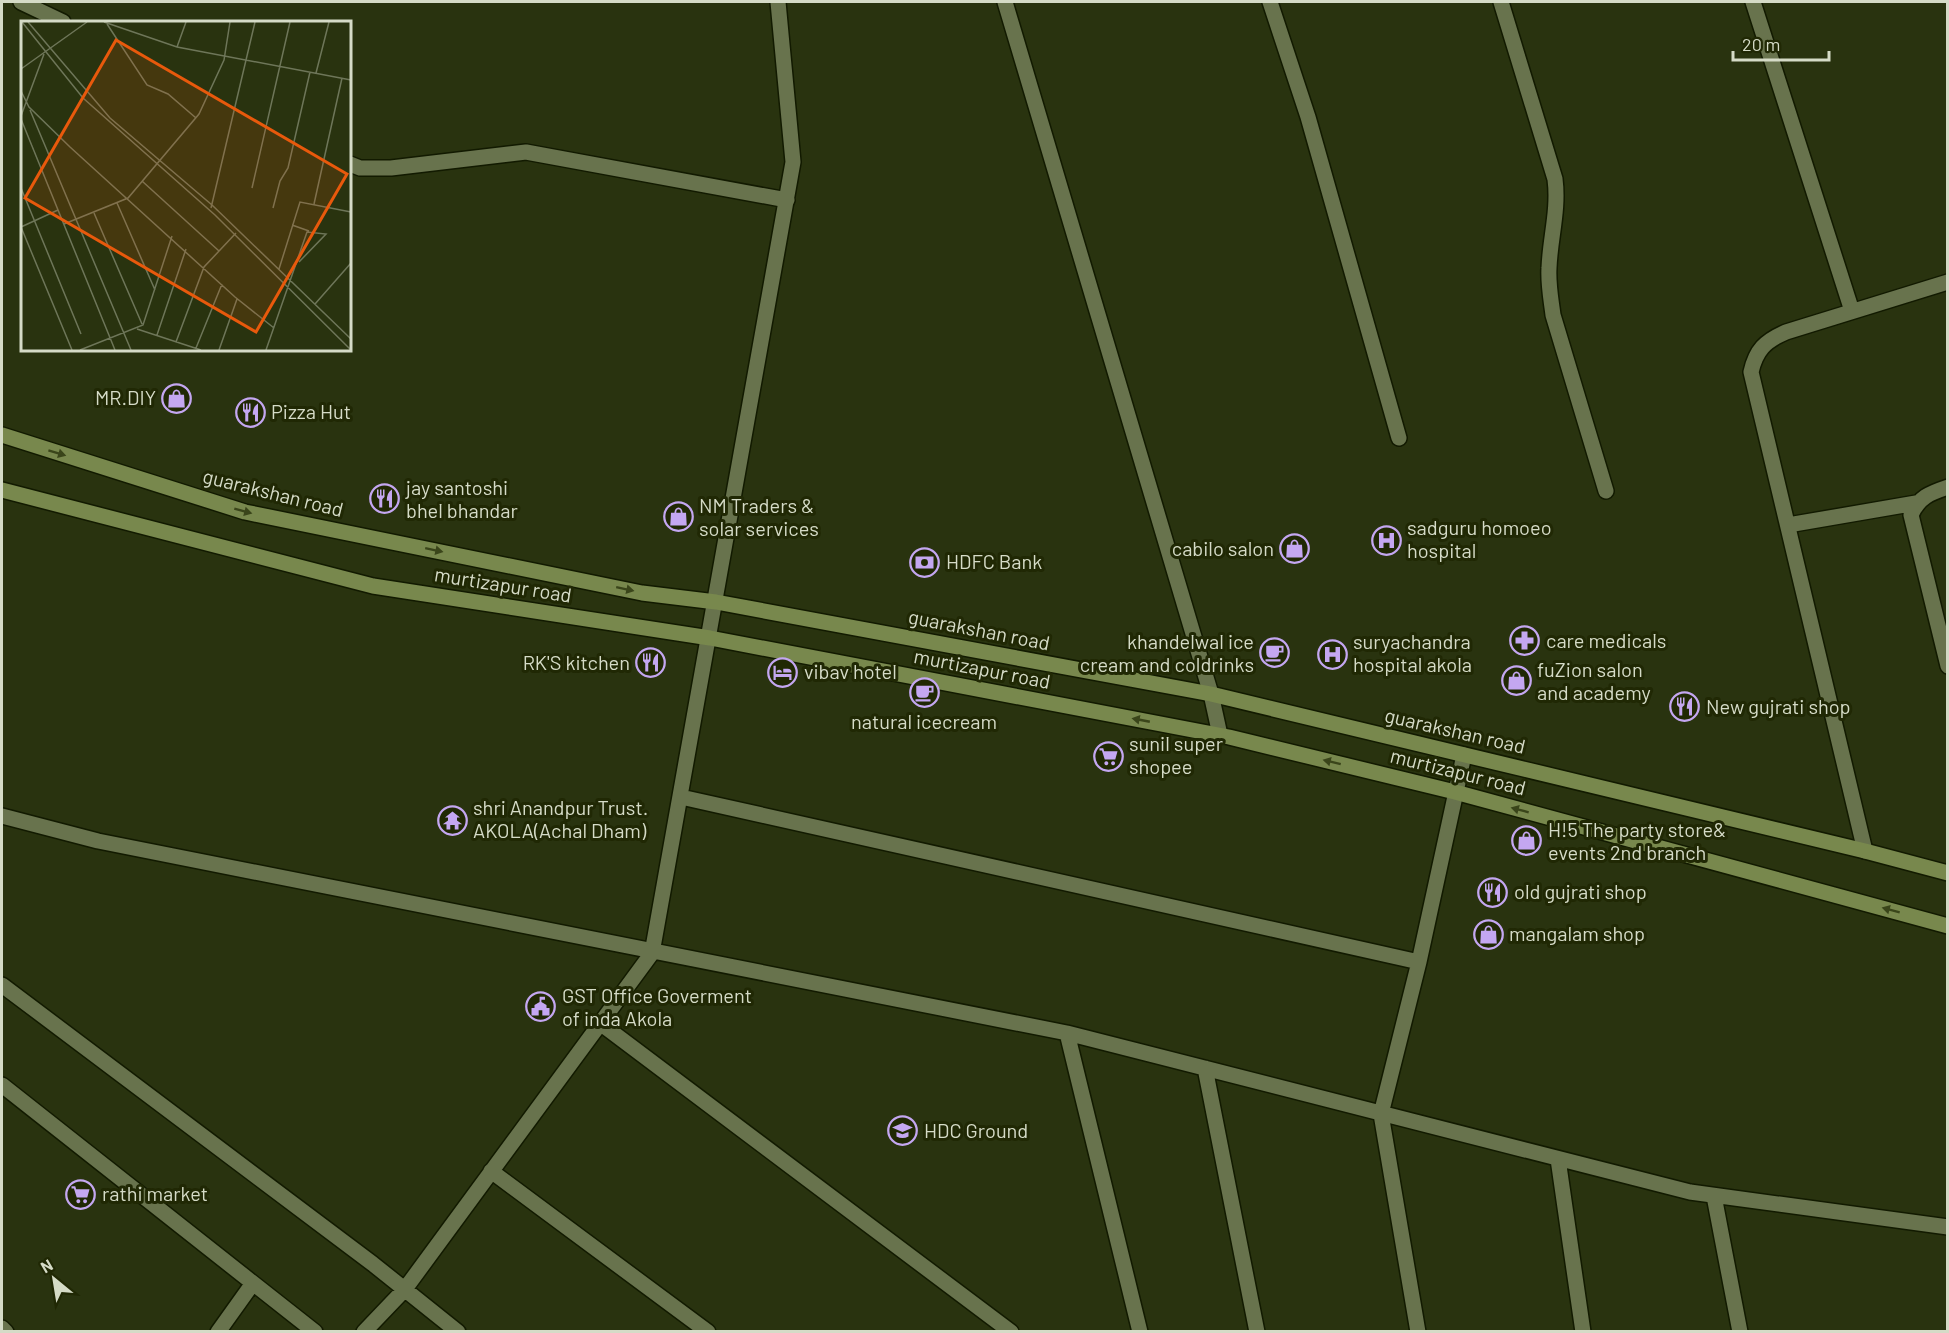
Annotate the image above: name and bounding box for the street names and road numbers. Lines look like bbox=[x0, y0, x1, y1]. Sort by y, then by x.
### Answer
street label: guarakshan road bbox=[201, 463, 346, 521]
street label: murtizapur road bbox=[433, 561, 573, 607]
street label: guarakshan road bbox=[906, 604, 1052, 655]
street label: murtizapur road bbox=[912, 643, 1053, 693]
street label: guarakshan road bbox=[1383, 702, 1528, 758]
street label: murtizapur road bbox=[1388, 743, 1528, 799]

